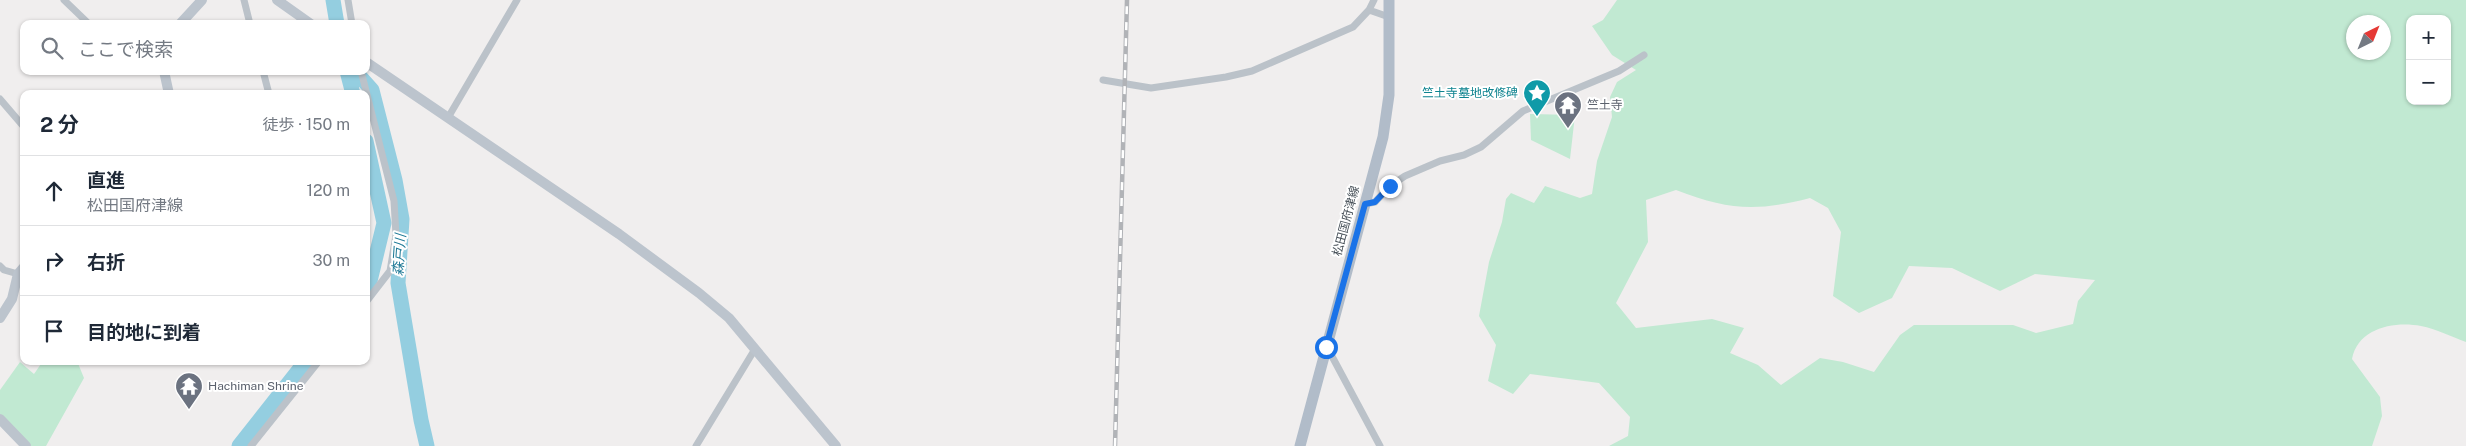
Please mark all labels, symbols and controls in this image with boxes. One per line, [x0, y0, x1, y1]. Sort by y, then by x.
north arrow [2346, 15, 2391, 60]
map controls [2406, 15, 2451, 105]
button: + [2406, 15, 2451, 60]
search box [20, 20, 370, 75]
icon: search [38, 34, 66, 62]
text: ここで検索 [78, 38, 173, 60]
button: − [2406, 60, 2451, 105]
place icon: 竺土寺墓地改修碑 [1522, 78, 1552, 117]
place label: 竺土寺墓地改修碑 [1422, 86, 1518, 100]
temple icon: 竺土寺 [1553, 90, 1583, 129]
place label: 竺土寺 [1587, 98, 1623, 112]
text: 2 分 [40, 112, 79, 137]
text: 徒歩 · 150 m [262, 115, 350, 134]
text: 直進 [87, 169, 125, 191]
route end [1379, 175, 1402, 198]
icon: ahead [40, 177, 68, 205]
text: 120 m [306, 181, 350, 200]
street label: 松田国府津線 [1330, 184, 1362, 258]
text: 松田国府津線 [87, 196, 183, 215]
water label: 森戸川 [390, 231, 409, 277]
icon: right [40, 247, 68, 275]
text: 右折 [87, 251, 125, 273]
text: 30 m [313, 251, 350, 270]
icon: arrive [40, 317, 68, 345]
text: 目的地に到着 [87, 321, 201, 343]
route start [1315, 336, 1338, 359]
temple icon: Hachiman Shrine [174, 371, 204, 410]
place label: Hachiman Shrine [208, 379, 304, 393]

